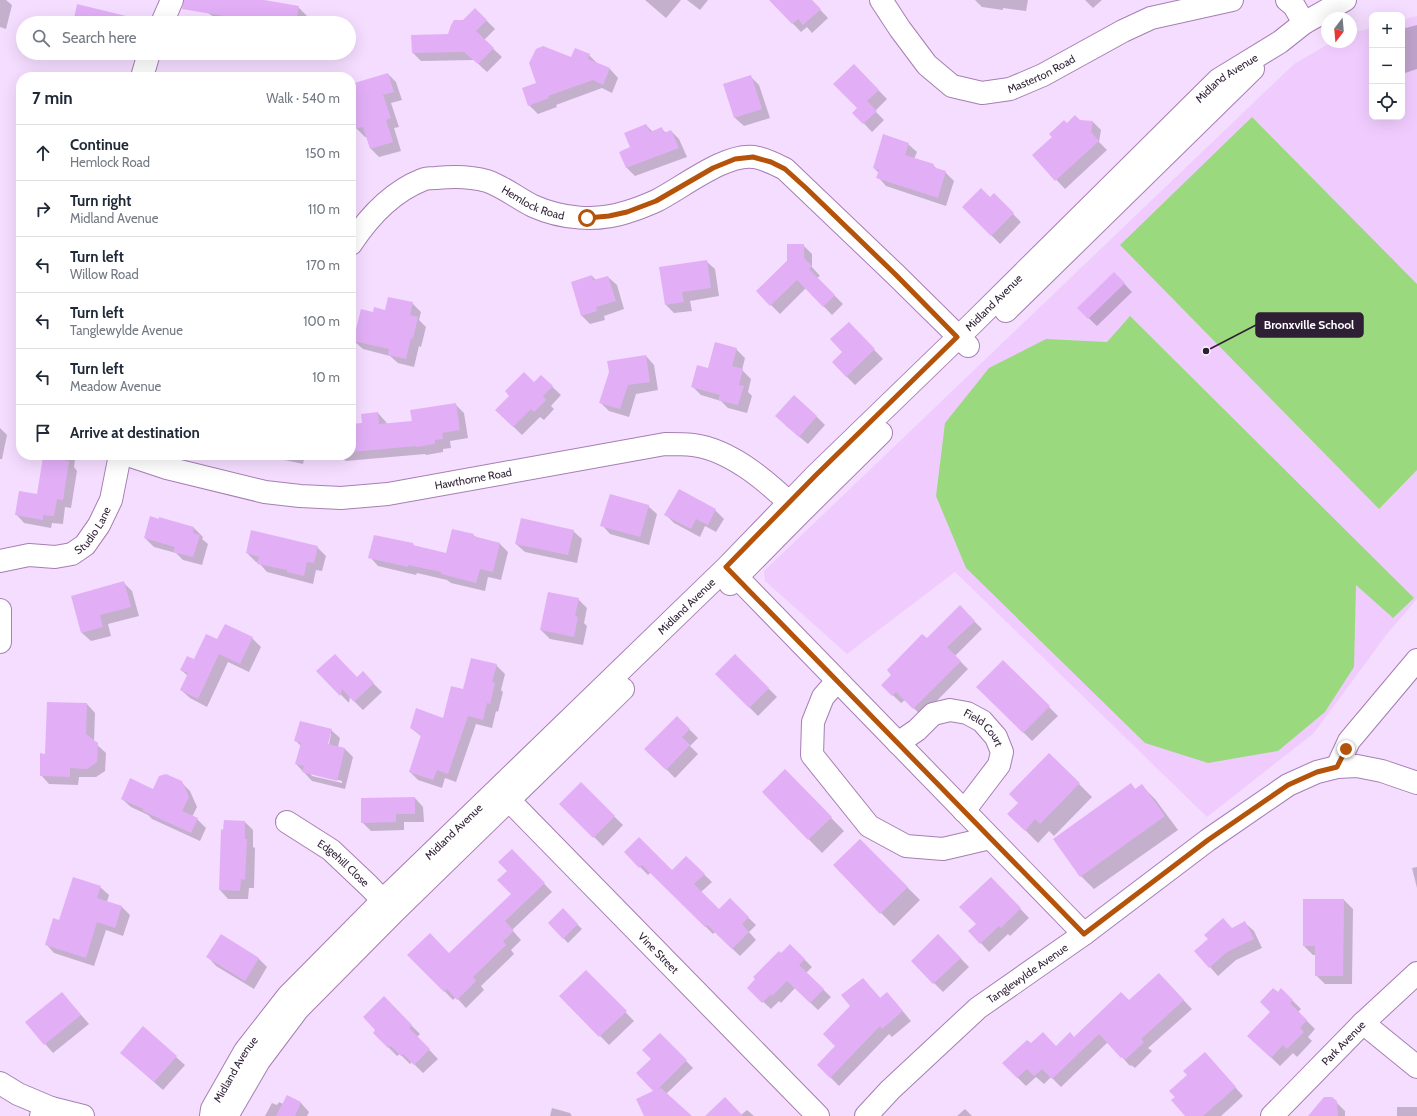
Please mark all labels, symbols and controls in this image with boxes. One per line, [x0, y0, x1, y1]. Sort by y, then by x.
north arrow [1321, 12, 1357, 48]
map controls [1369, 12, 1405, 120]
button: + [1369, 12, 1405, 48]
search box [16, 16, 356, 60]
icon: search [30, 27, 52, 49]
text: Search here [62, 29, 137, 47]
button: − [1369, 48, 1405, 84]
street label: Midland Avenue [1192, 50, 1261, 106]
street label: Masterton Road [1005, 52, 1078, 96]
button: locate [1369, 84, 1405, 120]
text: 7 min [32, 88, 73, 108]
text: Walk · 540 m [266, 90, 340, 106]
text: Continue [70, 136, 129, 154]
icon: ahead [32, 142, 54, 164]
text: 150 m [305, 145, 340, 161]
text: Hemlock Road [70, 154, 150, 170]
street label: Hemlock Road [499, 182, 566, 223]
text: Turn right [70, 192, 131, 210]
icon: right [32, 198, 54, 220]
text: 110 m [308, 201, 340, 217]
route start [578, 209, 596, 227]
text: Midland Avenue [70, 210, 158, 226]
text: Turn left [70, 248, 124, 266]
icon: left [32, 254, 54, 276]
text: 170 m [306, 257, 340, 273]
text: Willow Road [70, 266, 139, 282]
street label: Midland Avenue [962, 271, 1025, 334]
text: Turn left [70, 304, 124, 322]
icon: left [32, 310, 54, 332]
text: 100 m [303, 313, 340, 329]
callout: Bronxville School [1256, 313, 1363, 337]
text: Bronxville School [1264, 317, 1354, 332]
text: Tanglewylde Avenue [70, 322, 183, 338]
text: Turn left [70, 360, 124, 378]
icon: left [32, 366, 54, 388]
text: 10 m [312, 369, 340, 385]
text: Meadow Avenue [70, 378, 161, 394]
icon: arrive [32, 422, 54, 444]
text: Arrive at destination [70, 424, 200, 442]
street label: Hawthorne Road [433, 465, 513, 492]
street label: Studio Lane [72, 504, 114, 557]
street label: Midland Avenue [655, 575, 718, 637]
street label: Field Court [961, 706, 1006, 749]
route end [1337, 740, 1355, 758]
street label: Midland Avenue [422, 800, 486, 863]
street label: Edgehill Close [315, 836, 373, 890]
street label: Vine Street [635, 929, 682, 977]
street label: Tanglewylde Avenue [984, 940, 1071, 1007]
street label: Park Avenue [1318, 1017, 1369, 1068]
street label: Midland Avenue [210, 1033, 261, 1105]

